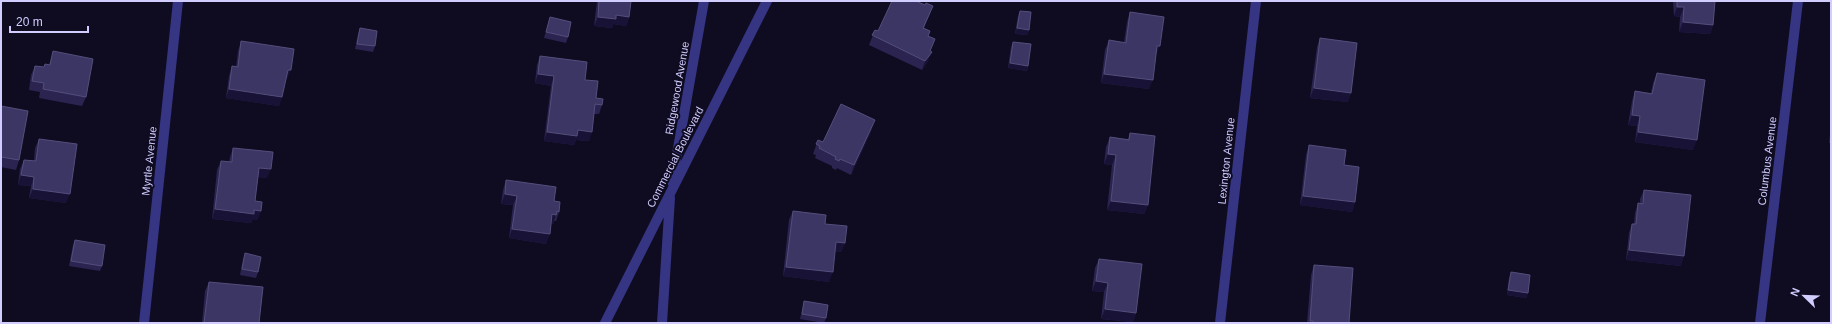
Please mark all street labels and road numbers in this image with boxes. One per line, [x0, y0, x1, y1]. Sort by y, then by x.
street label: Ridgewood Avenue [663, 40, 691, 136]
street label: Commercial Boulevard [644, 105, 706, 209]
street label: Columbus Avenue [1756, 116, 1778, 206]
street label: Lexington Avenue [1215, 117, 1237, 205]
street label: Myrtle Avenue [139, 126, 159, 196]

